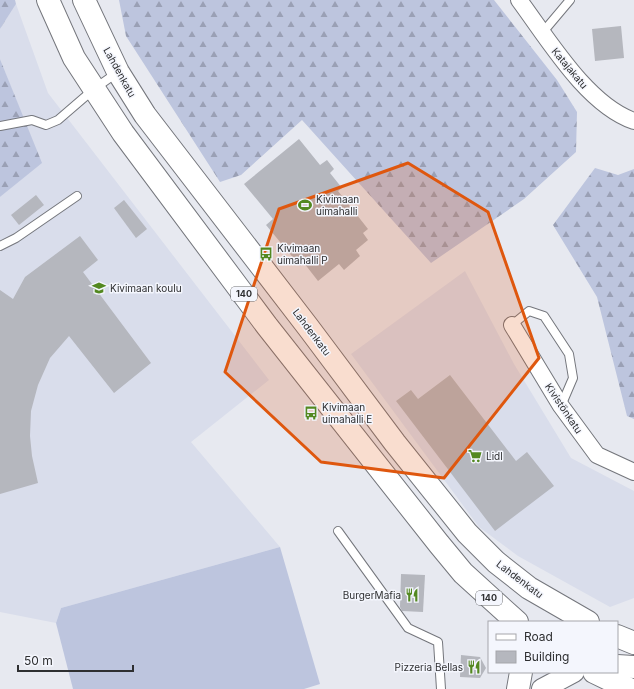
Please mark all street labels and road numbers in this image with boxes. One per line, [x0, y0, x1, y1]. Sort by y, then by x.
street label: Lahdenkatu [101, 45, 139, 99]
street label: Katajakatu [549, 45, 591, 91]
road number: 140 [231, 287, 257, 301]
street label: Lahdenkatu [291, 306, 333, 358]
street label: Kivistönkatu [543, 381, 585, 435]
street label: Lahdenkatu [494, 558, 546, 600]
road number: 140 [476, 591, 502, 605]

